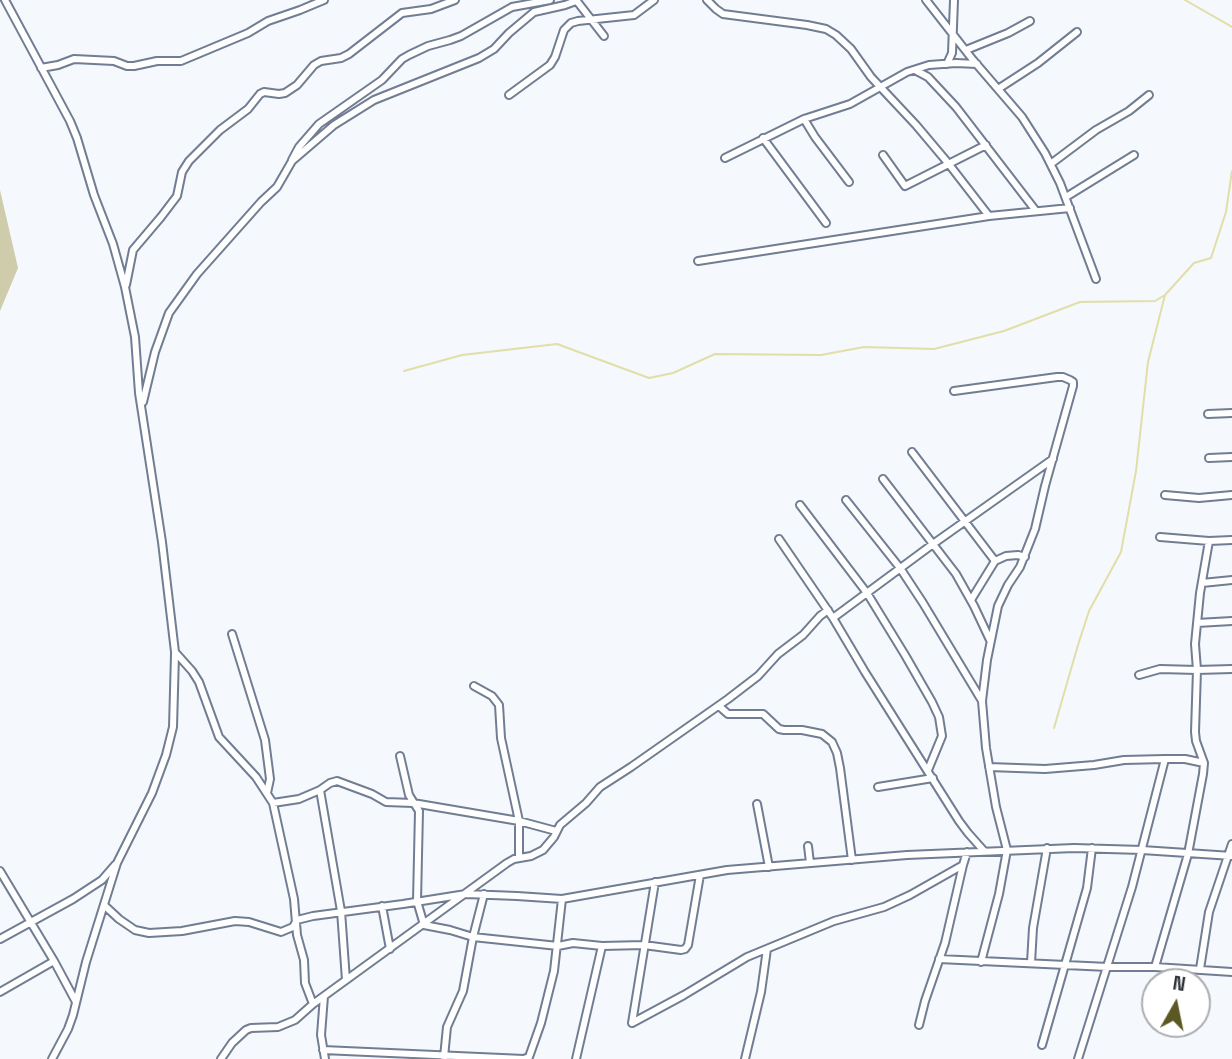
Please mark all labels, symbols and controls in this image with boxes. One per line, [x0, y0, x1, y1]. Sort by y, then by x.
north arrow [1141, 968, 1211, 1038]
text: N [1171, 970, 1187, 997]

